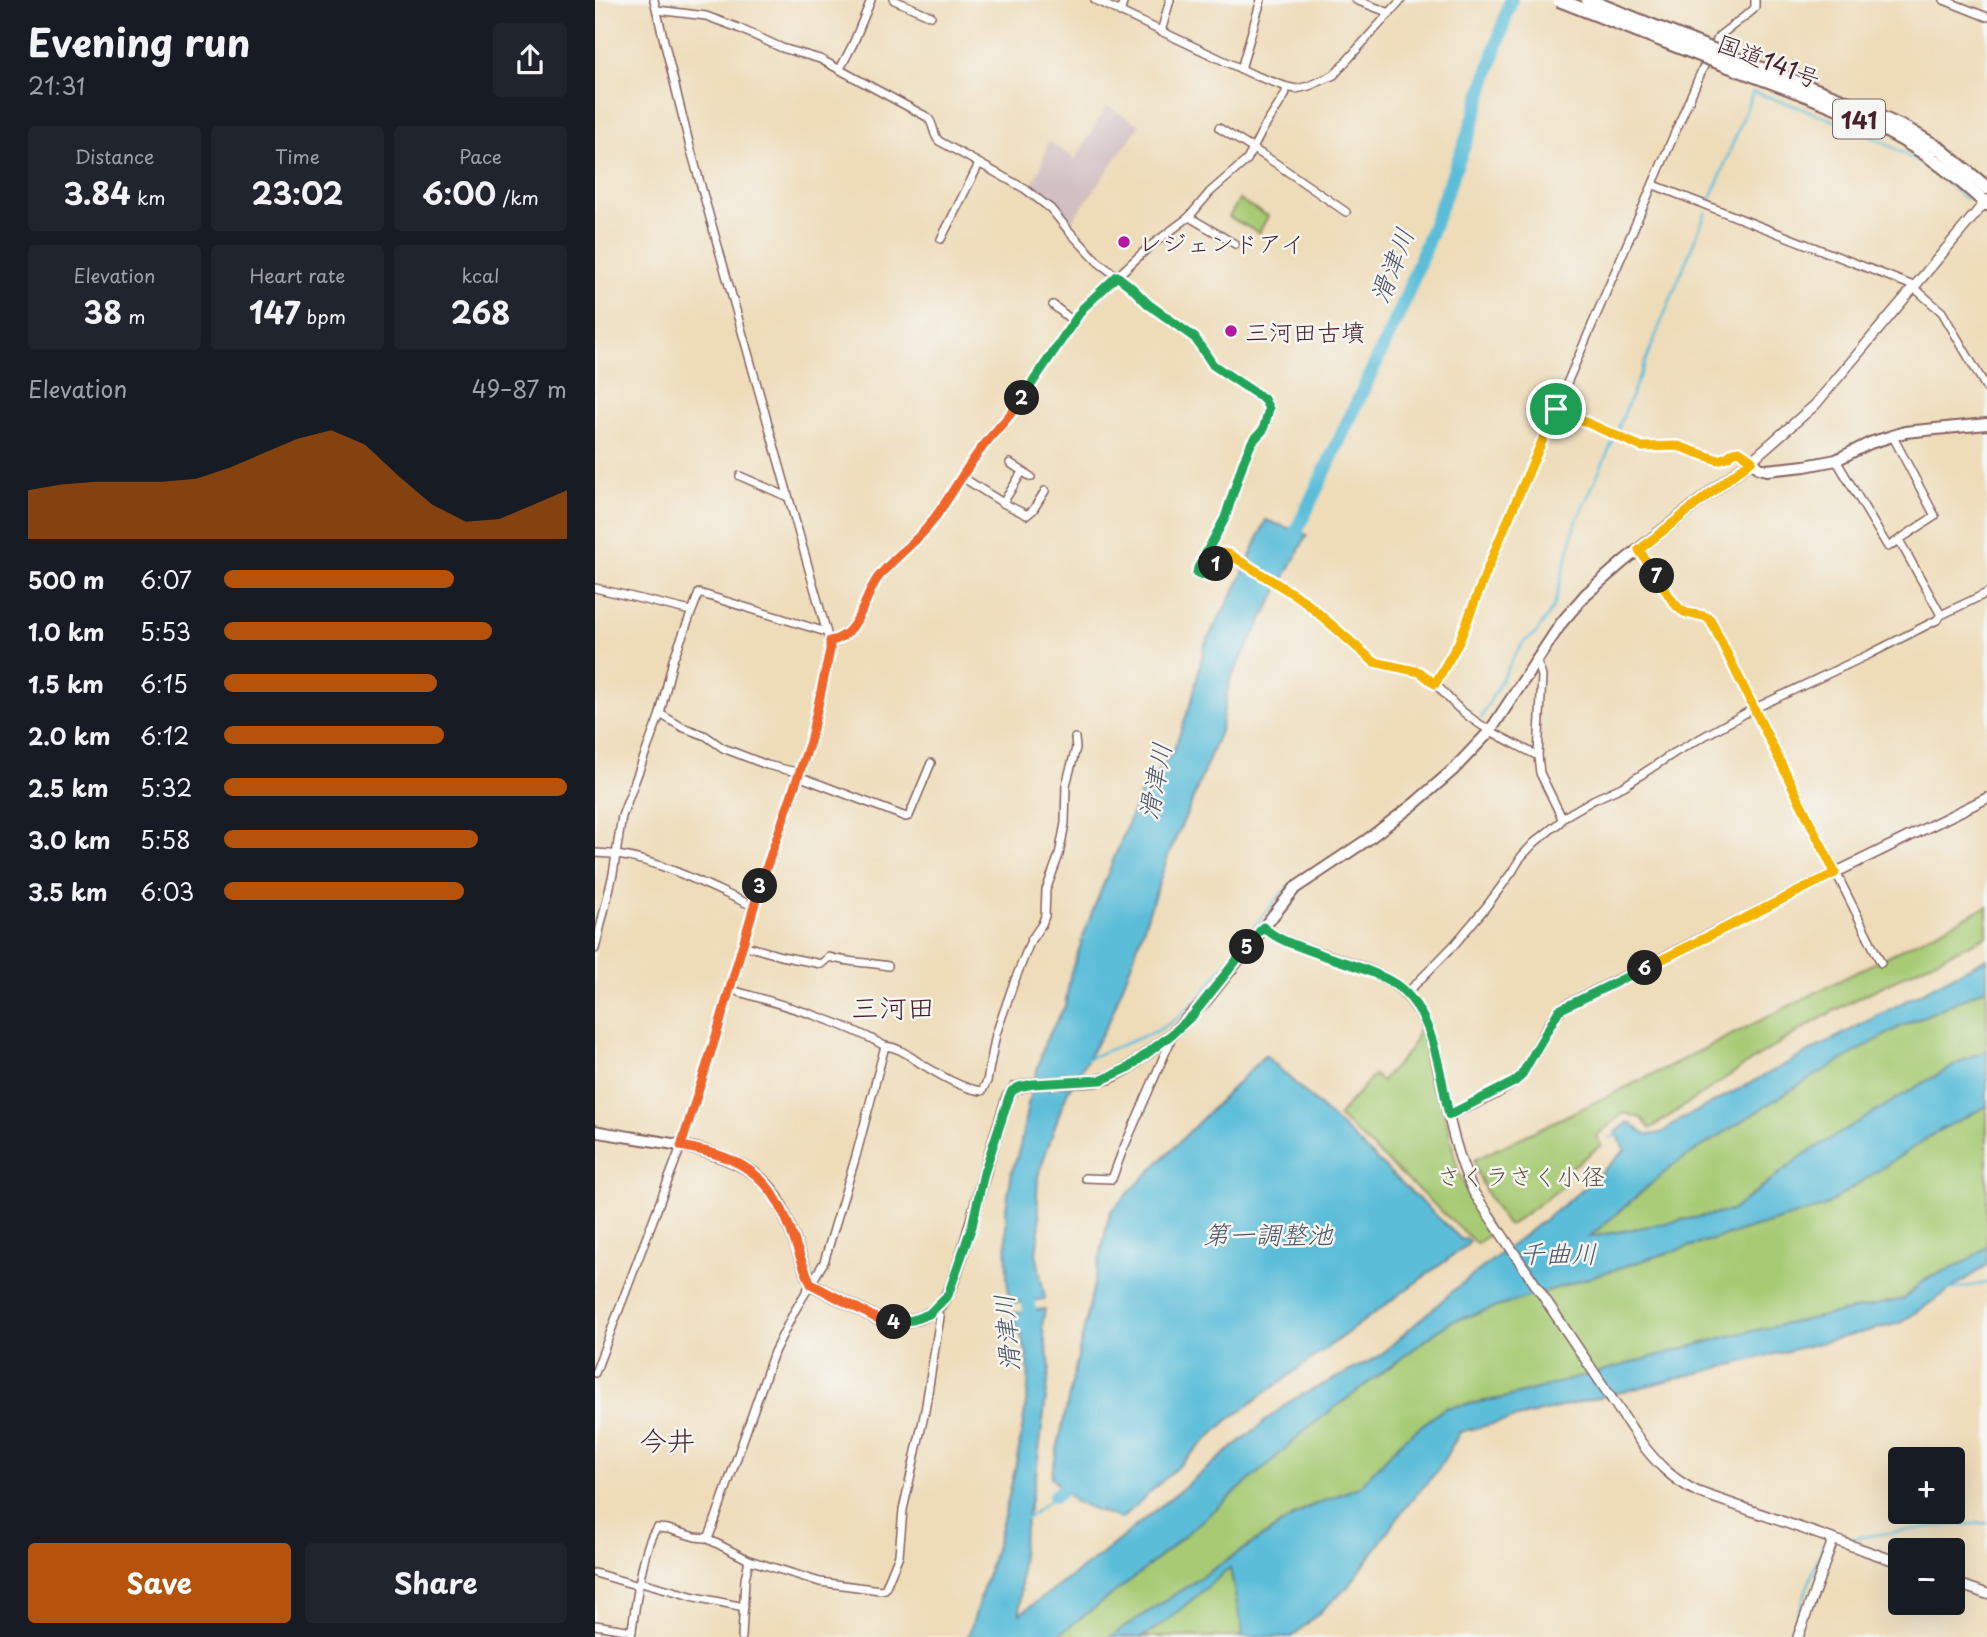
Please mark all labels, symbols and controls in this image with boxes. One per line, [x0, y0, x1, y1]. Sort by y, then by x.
text: Evening run [28, 13, 250, 70]
button: share [493, 23, 567, 97]
street label: 国道141号 [1712, 24, 1826, 96]
text: 21:31 [28, 68, 85, 103]
road number: 141 [1833, 100, 1885, 138]
text: Distance [75, 142, 154, 170]
text: Time [275, 142, 320, 170]
text: Pace [459, 142, 502, 170]
text: 3.84 [63, 170, 131, 215]
text: 23:02 [252, 170, 343, 215]
text: 6:00 [422, 170, 496, 215]
text: km [131, 183, 166, 211]
text: /km [496, 183, 539, 211]
water label: 滑津川 [1359, 222, 1423, 308]
place label: レジェンドアイ [1138, 224, 1305, 260]
marker: レジェンドアイ [1116, 234, 1132, 250]
text: Elevation [74, 261, 155, 289]
text: Heart rate [250, 261, 345, 289]
text: kcal [462, 261, 499, 289]
text: 38 [84, 289, 122, 334]
text: 147 [249, 289, 300, 334]
text: 268 [451, 289, 510, 334]
text: m [122, 302, 145, 330]
text: bpm [300, 302, 346, 330]
place label: 三河田古墳 [1245, 313, 1365, 349]
marker: 三河田古墳 [1223, 323, 1239, 339]
text: Elevation [28, 371, 127, 406]
text: 49–87 m [472, 371, 567, 406]
pin [1526, 379, 1586, 439]
pin: 2 [1005, 380, 1039, 416]
text: 2 [1015, 383, 1028, 411]
icon: arrive [1537, 390, 1575, 428]
pin: 1 [1199, 546, 1233, 582]
text: 1 [1211, 549, 1220, 577]
pin: 7 [1639, 558, 1675, 594]
text: 7 [1651, 561, 1662, 589]
text: 500 m [28, 562, 105, 597]
text: 6:07 [140, 562, 192, 597]
text: 1.0 km [28, 614, 105, 649]
text: 5:53 [140, 614, 191, 649]
text: 1.5 km [28, 666, 104, 701]
text: 6:15 [140, 666, 188, 701]
text: 2.0 km [28, 718, 110, 753]
text: 6:12 [140, 718, 189, 753]
water label: 滑津川 [1127, 739, 1181, 823]
text: 2.5 km [28, 770, 108, 805]
text: 5:32 [140, 770, 192, 805]
text: 3.0 km [28, 822, 110, 857]
text: 5:58 [140, 822, 191, 857]
pin: 3 [743, 868, 777, 903]
text: 3 [753, 871, 766, 899]
text: 3.5 km [28, 874, 108, 909]
text: 6:03 [140, 874, 194, 909]
pin: 5 [1229, 930, 1265, 964]
text: 5 [1240, 932, 1253, 960]
pin: 6 [1627, 950, 1663, 986]
text: 6 [1638, 953, 1651, 981]
district label: 三河田 [851, 985, 935, 1028]
park label: さくラさく小径 [1437, 1157, 1605, 1193]
water label: 第一調整池 [1203, 1214, 1334, 1253]
water label: 千曲川 [1519, 1233, 1597, 1272]
water label: 滑津川 [983, 1292, 1029, 1374]
pin: 4 [877, 1304, 911, 1340]
text: 4 [887, 1307, 900, 1335]
district label: 今井 [639, 1418, 695, 1461]
map controls [1888, 1447, 1965, 1615]
button: + [1888, 1447, 1965, 1524]
button: − [1888, 1538, 1965, 1615]
button: Save [28, 1543, 291, 1623]
button: Share [305, 1543, 567, 1623]

